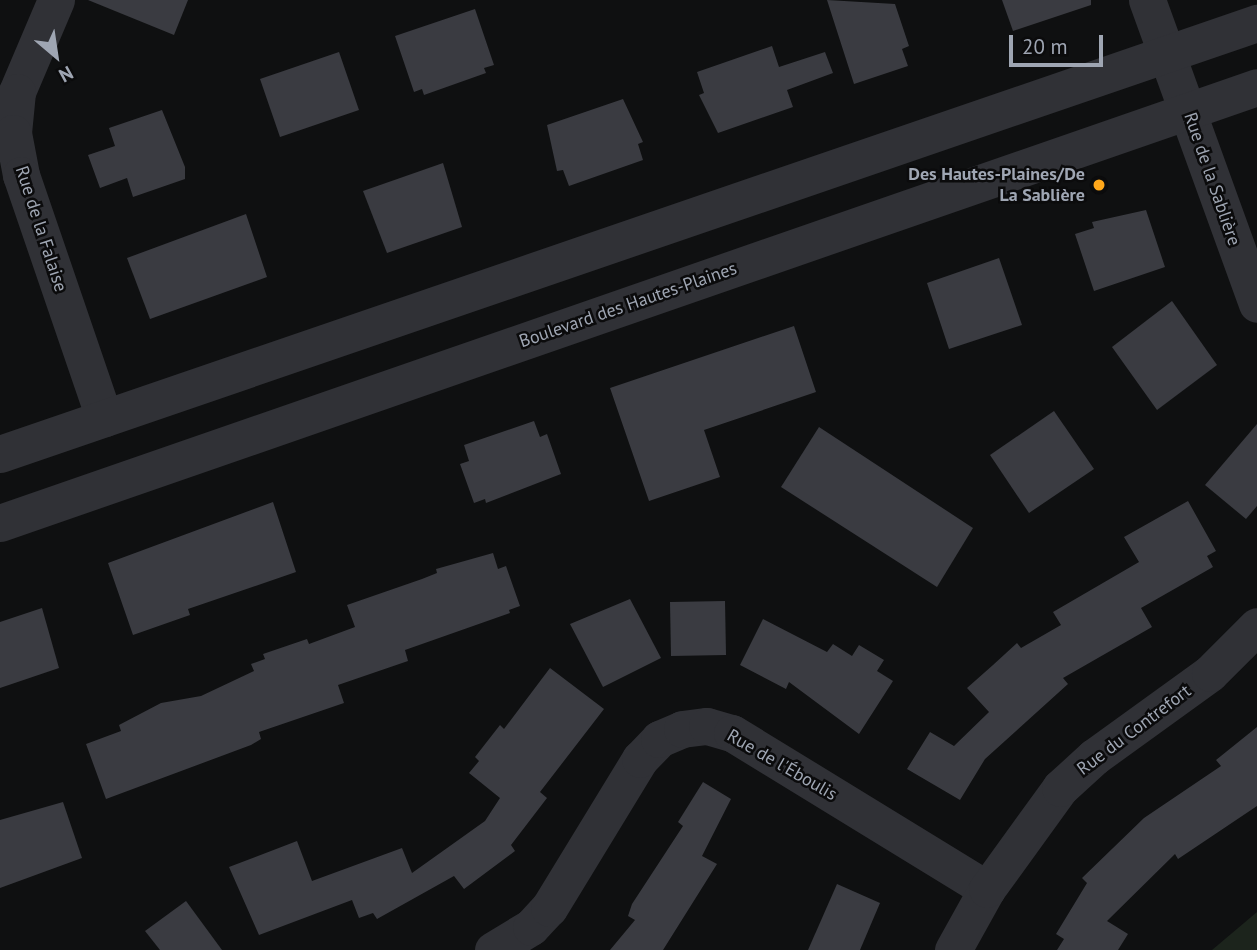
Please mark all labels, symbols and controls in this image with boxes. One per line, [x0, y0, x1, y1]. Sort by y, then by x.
north arrow [21, 21, 91, 91]
scale bar [1012, 21, 1106, 65]
text: 20 m [1022, 33, 1068, 60]
text: N [55, 61, 77, 88]
street label: Rue de la Sablière [1179, 110, 1245, 248]
street label: Rue de la Falaise [11, 163, 71, 295]
place label: Des Hautes-Plaines/De La Sablière [908, 164, 1085, 206]
marker: Des Hautes-Plaines/De La Sablière [1091, 177, 1107, 193]
street label: Boulevard des Hautes-Plaines [516, 258, 740, 352]
street label: Rue du Contrefort [1073, 680, 1195, 780]
street label: Rue de l'Éboulis [723, 725, 841, 805]

